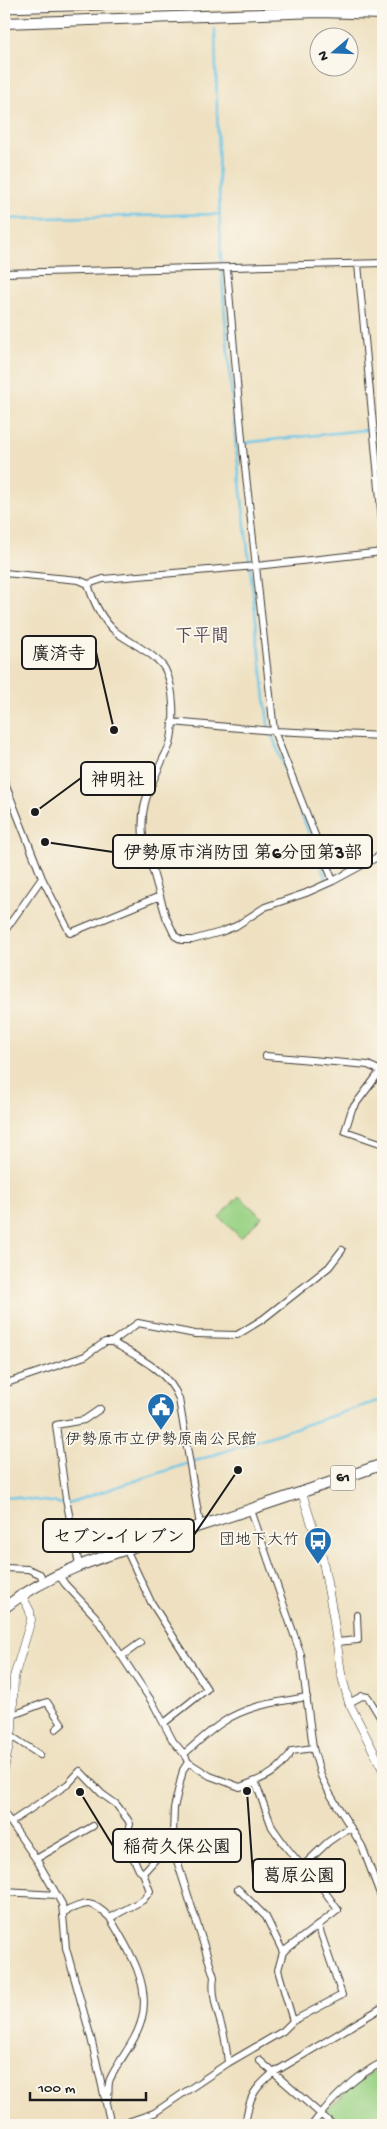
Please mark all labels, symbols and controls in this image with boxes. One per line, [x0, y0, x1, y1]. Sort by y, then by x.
north arrow [310, 28, 360, 78]
text: N [315, 48, 334, 63]
district label: 下平間 [175, 626, 229, 648]
callout: 廣済寺 [22, 636, 96, 669]
text: 廣済寺 [32, 644, 86, 666]
callout: 神明社 [81, 762, 155, 795]
text: 神明社 [91, 770, 145, 792]
callout: 伊勢原市消防団 第6分団第3部 [113, 835, 372, 868]
text: 伊勢原市消防団 第6分団第3部 [124, 843, 362, 865]
public building icon: 伊勢原市立伊勢原南公民館 [146, 1392, 176, 1431]
place label: 伊勢原市立伊勢原南公民館 [65, 1430, 257, 1451]
road number: 61 [330, 1466, 356, 1490]
callout: セブン-イレブン [43, 1519, 194, 1552]
bus stop icon: 団地下大竹 [303, 1526, 333, 1565]
text: セブン-イレブン [53, 1527, 185, 1549]
place label: 団地下大竹 [219, 1531, 299, 1551]
callout: 稲荷久保公園 [113, 1829, 241, 1862]
text: 稲荷久保公園 [123, 1837, 231, 1859]
callout: 葛原公園 [253, 1859, 345, 1892]
text: 葛原公園 [263, 1866, 335, 1888]
scale bar [30, 2069, 146, 2101]
text: 100 m [37, 2080, 76, 2098]

